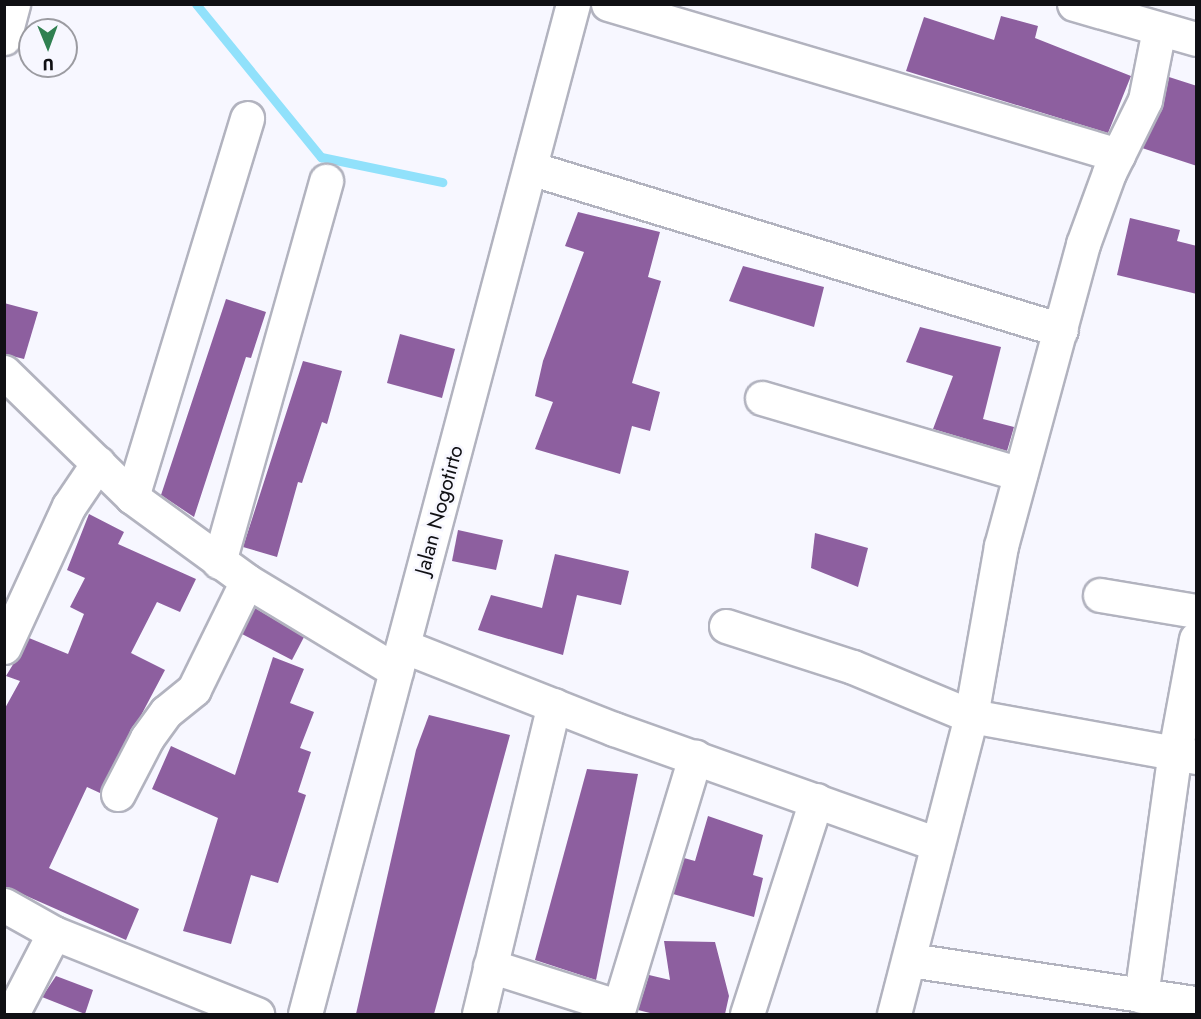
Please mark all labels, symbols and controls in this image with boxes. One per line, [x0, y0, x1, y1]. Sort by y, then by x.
north arrow [18, 18, 78, 78]
text: U [42, 53, 54, 76]
street label: Jalan Nogotirto [410, 443, 468, 577]

